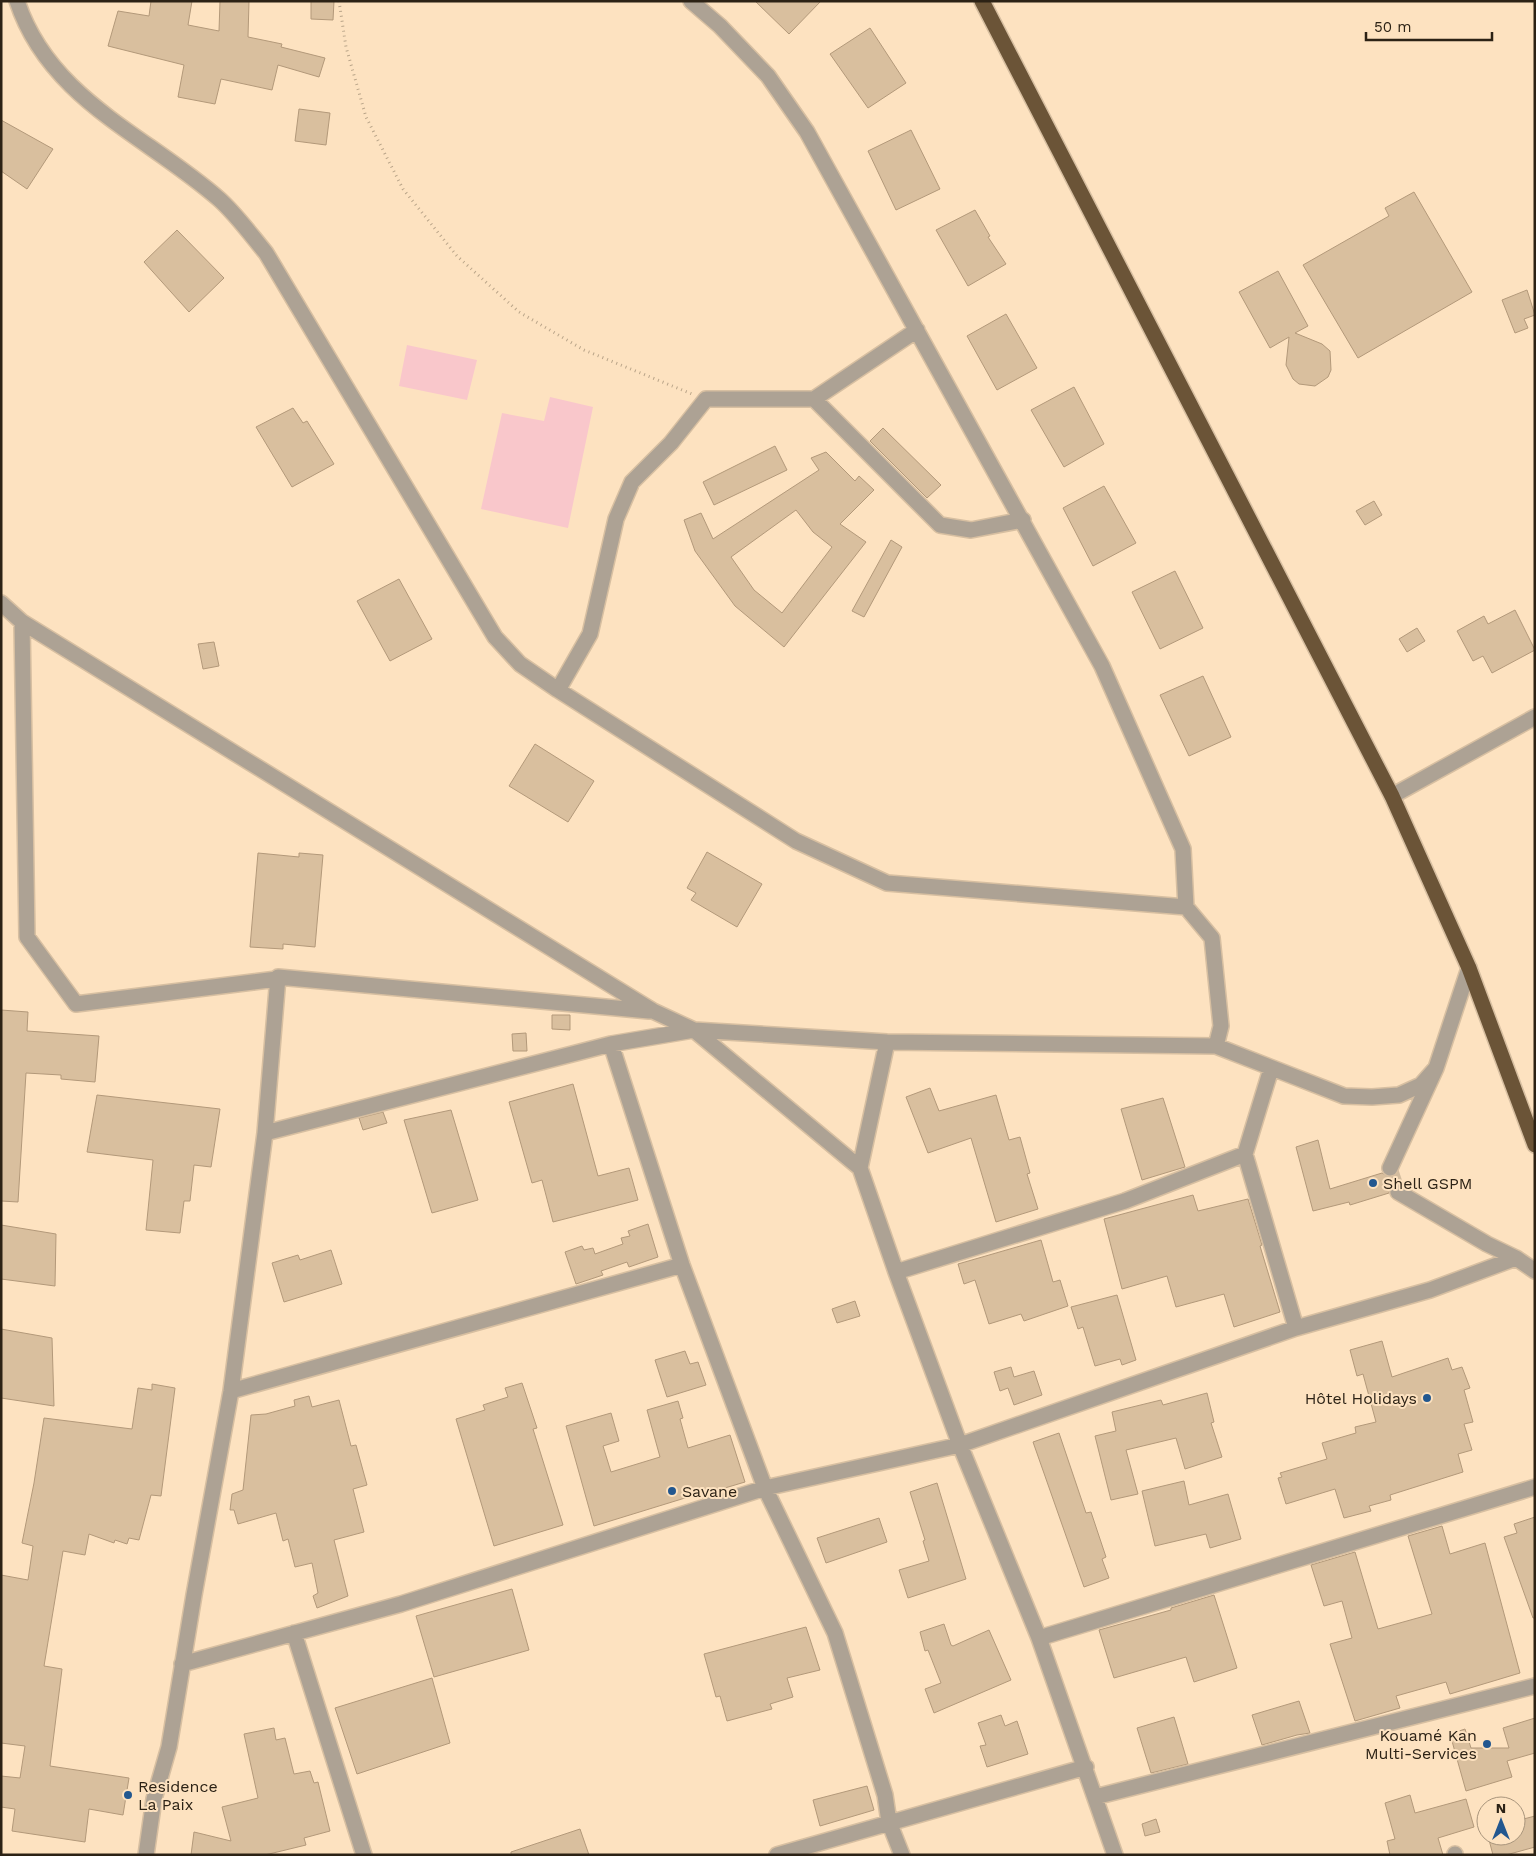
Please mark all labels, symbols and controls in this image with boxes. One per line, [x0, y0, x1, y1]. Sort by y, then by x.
scale bar [1366, 10, 1492, 42]
text: 50 m [1374, 18, 1411, 36]
place label: Shell GSPM [1383, 1174, 1472, 1193]
marker: Shell GSPM [1367, 1177, 1379, 1189]
place label: Hôtel Holidays [1305, 1389, 1417, 1408]
marker: Hôtel Holidays [1421, 1392, 1433, 1404]
place label: Savane [682, 1482, 737, 1501]
marker: Savane [666, 1485, 678, 1497]
place label: Kouamé Kan Multi-Services [1365, 1726, 1477, 1763]
marker: Kouamé Kan Multi-Services [1481, 1738, 1493, 1750]
place label: Residence La Paix [138, 1777, 218, 1814]
marker: Residence La Paix [122, 1789, 134, 1801]
north arrow [1476, 1796, 1526, 1846]
text: N [1496, 1800, 1506, 1816]

